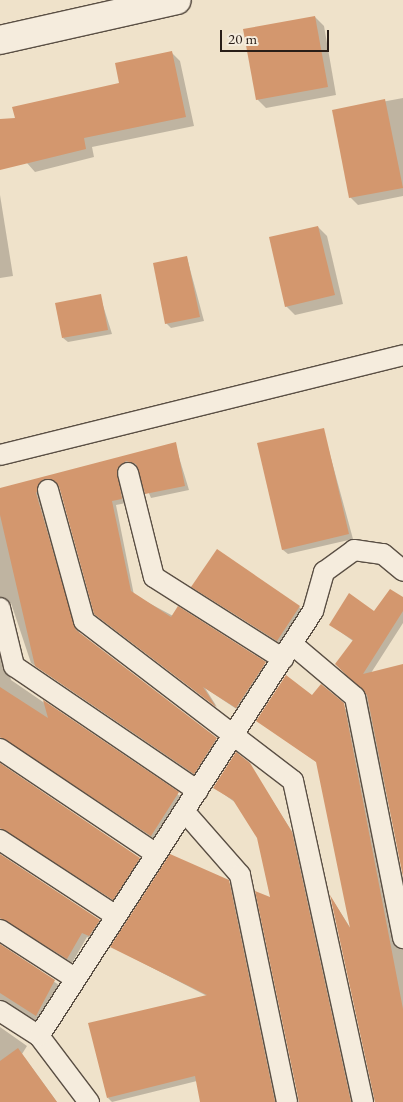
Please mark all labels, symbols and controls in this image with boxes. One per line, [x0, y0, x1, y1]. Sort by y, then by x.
scale bar [223, 20, 332, 52]
text: 20 m [228, 29, 257, 48]

